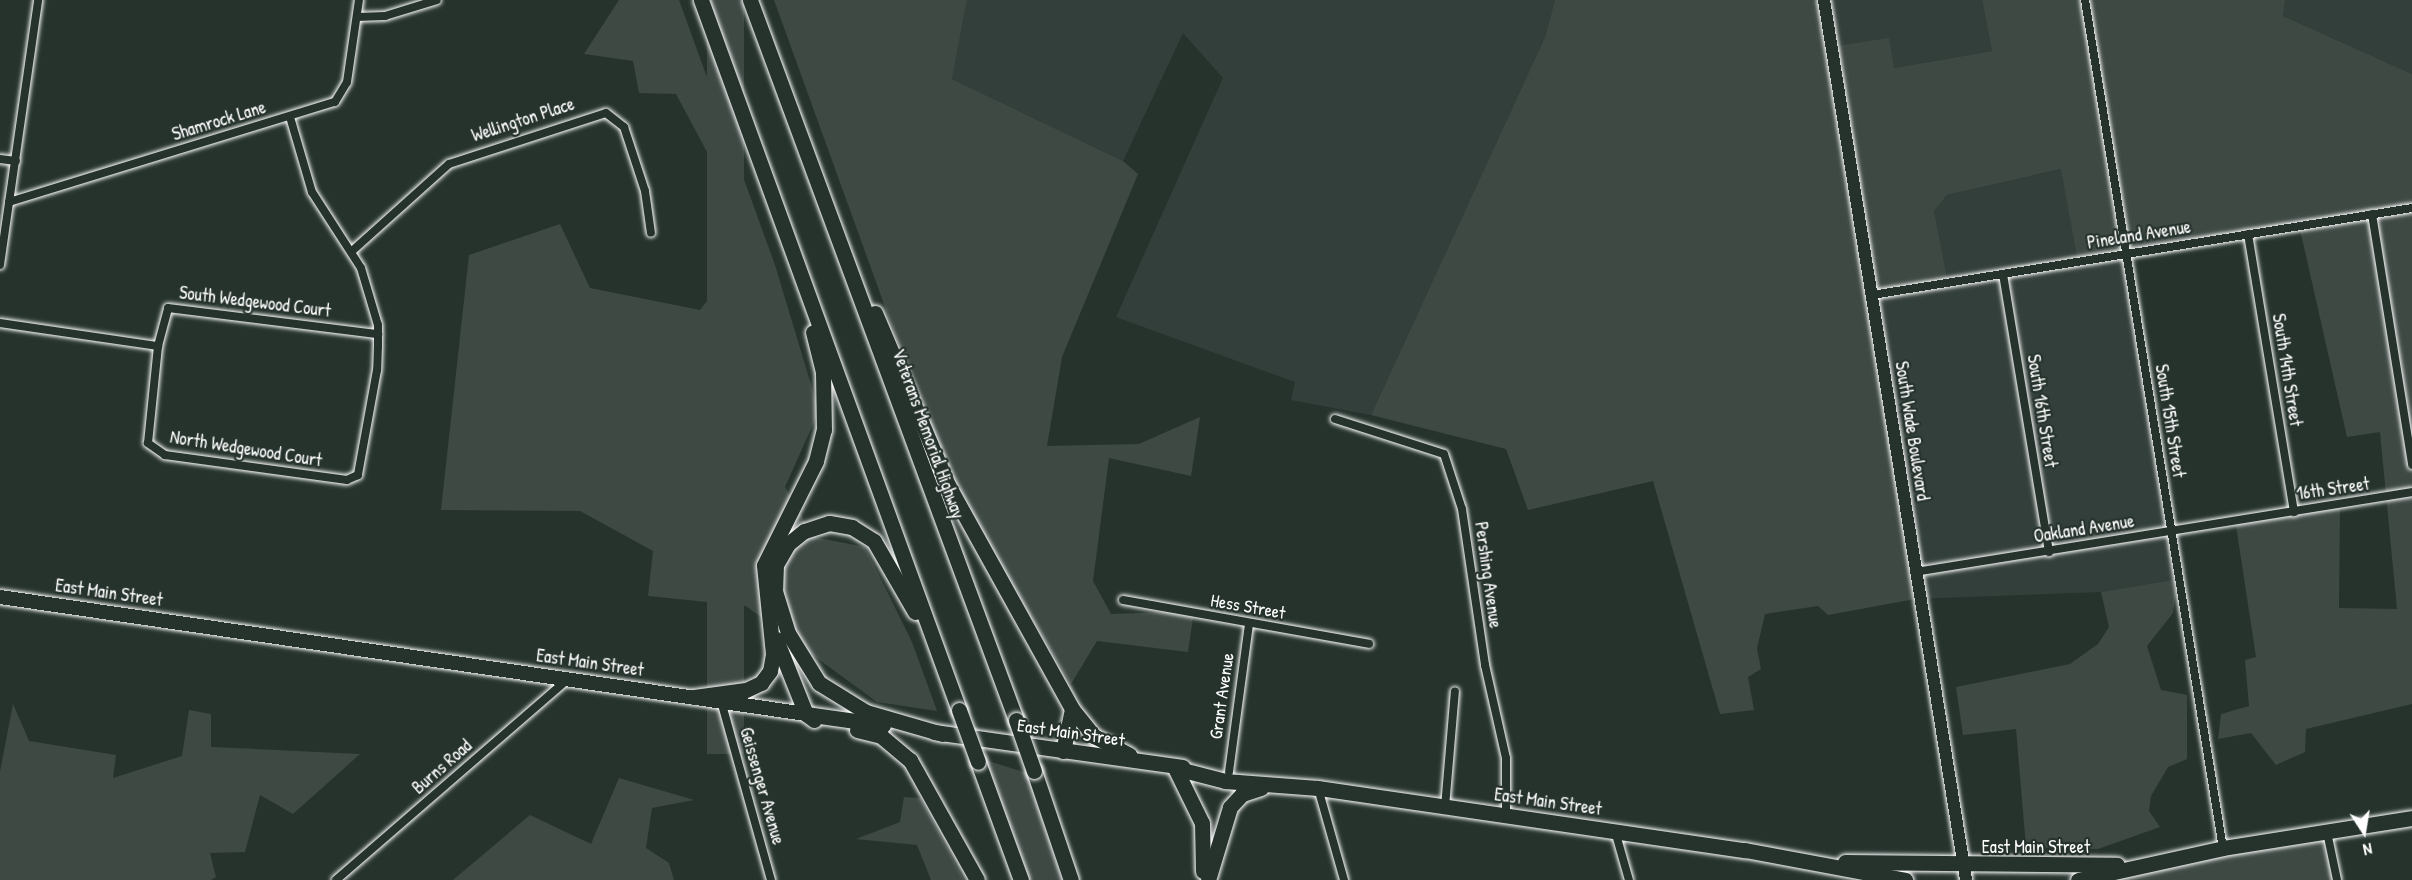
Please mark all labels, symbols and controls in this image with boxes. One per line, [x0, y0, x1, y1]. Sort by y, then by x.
street label: Wellington Place [469, 93, 577, 147]
street label: Shamrock Lane [169, 96, 269, 146]
street label: Pineland Avenue [2086, 216, 2192, 254]
street label: South Wedgewood Court [178, 282, 332, 322]
street label: South 14th Street [2267, 312, 2307, 428]
street label: Veterans Memorial Highway [887, 346, 969, 522]
street label: South 16th Street [2022, 353, 2062, 469]
street label: South Wade Boulevard [1890, 360, 1934, 502]
street label: South 15th Street [2150, 363, 2190, 479]
street label: North Wedgewood Court [168, 426, 324, 472]
street label: 16th Street [2295, 473, 2371, 505]
street label: Oakland Avenue [2032, 510, 2136, 548]
street label: Pershing Avenue [1470, 520, 1506, 630]
street label: East Main Street [54, 575, 164, 611]
street label: Hess Street [1209, 590, 1287, 624]
street label: East Main Street [535, 645, 645, 681]
street label: Grant Avenue [1205, 652, 1239, 740]
street label: East Main Street [1016, 715, 1126, 751]
street label: Geissenger Avenue [735, 725, 789, 847]
street label: Burns Road [408, 735, 476, 799]
street label: East Main Street [1493, 784, 1603, 820]
north arrow [2334, 802, 2394, 862]
street label: East Main Street [1982, 836, 2090, 858]
text: N [2361, 838, 2374, 861]

